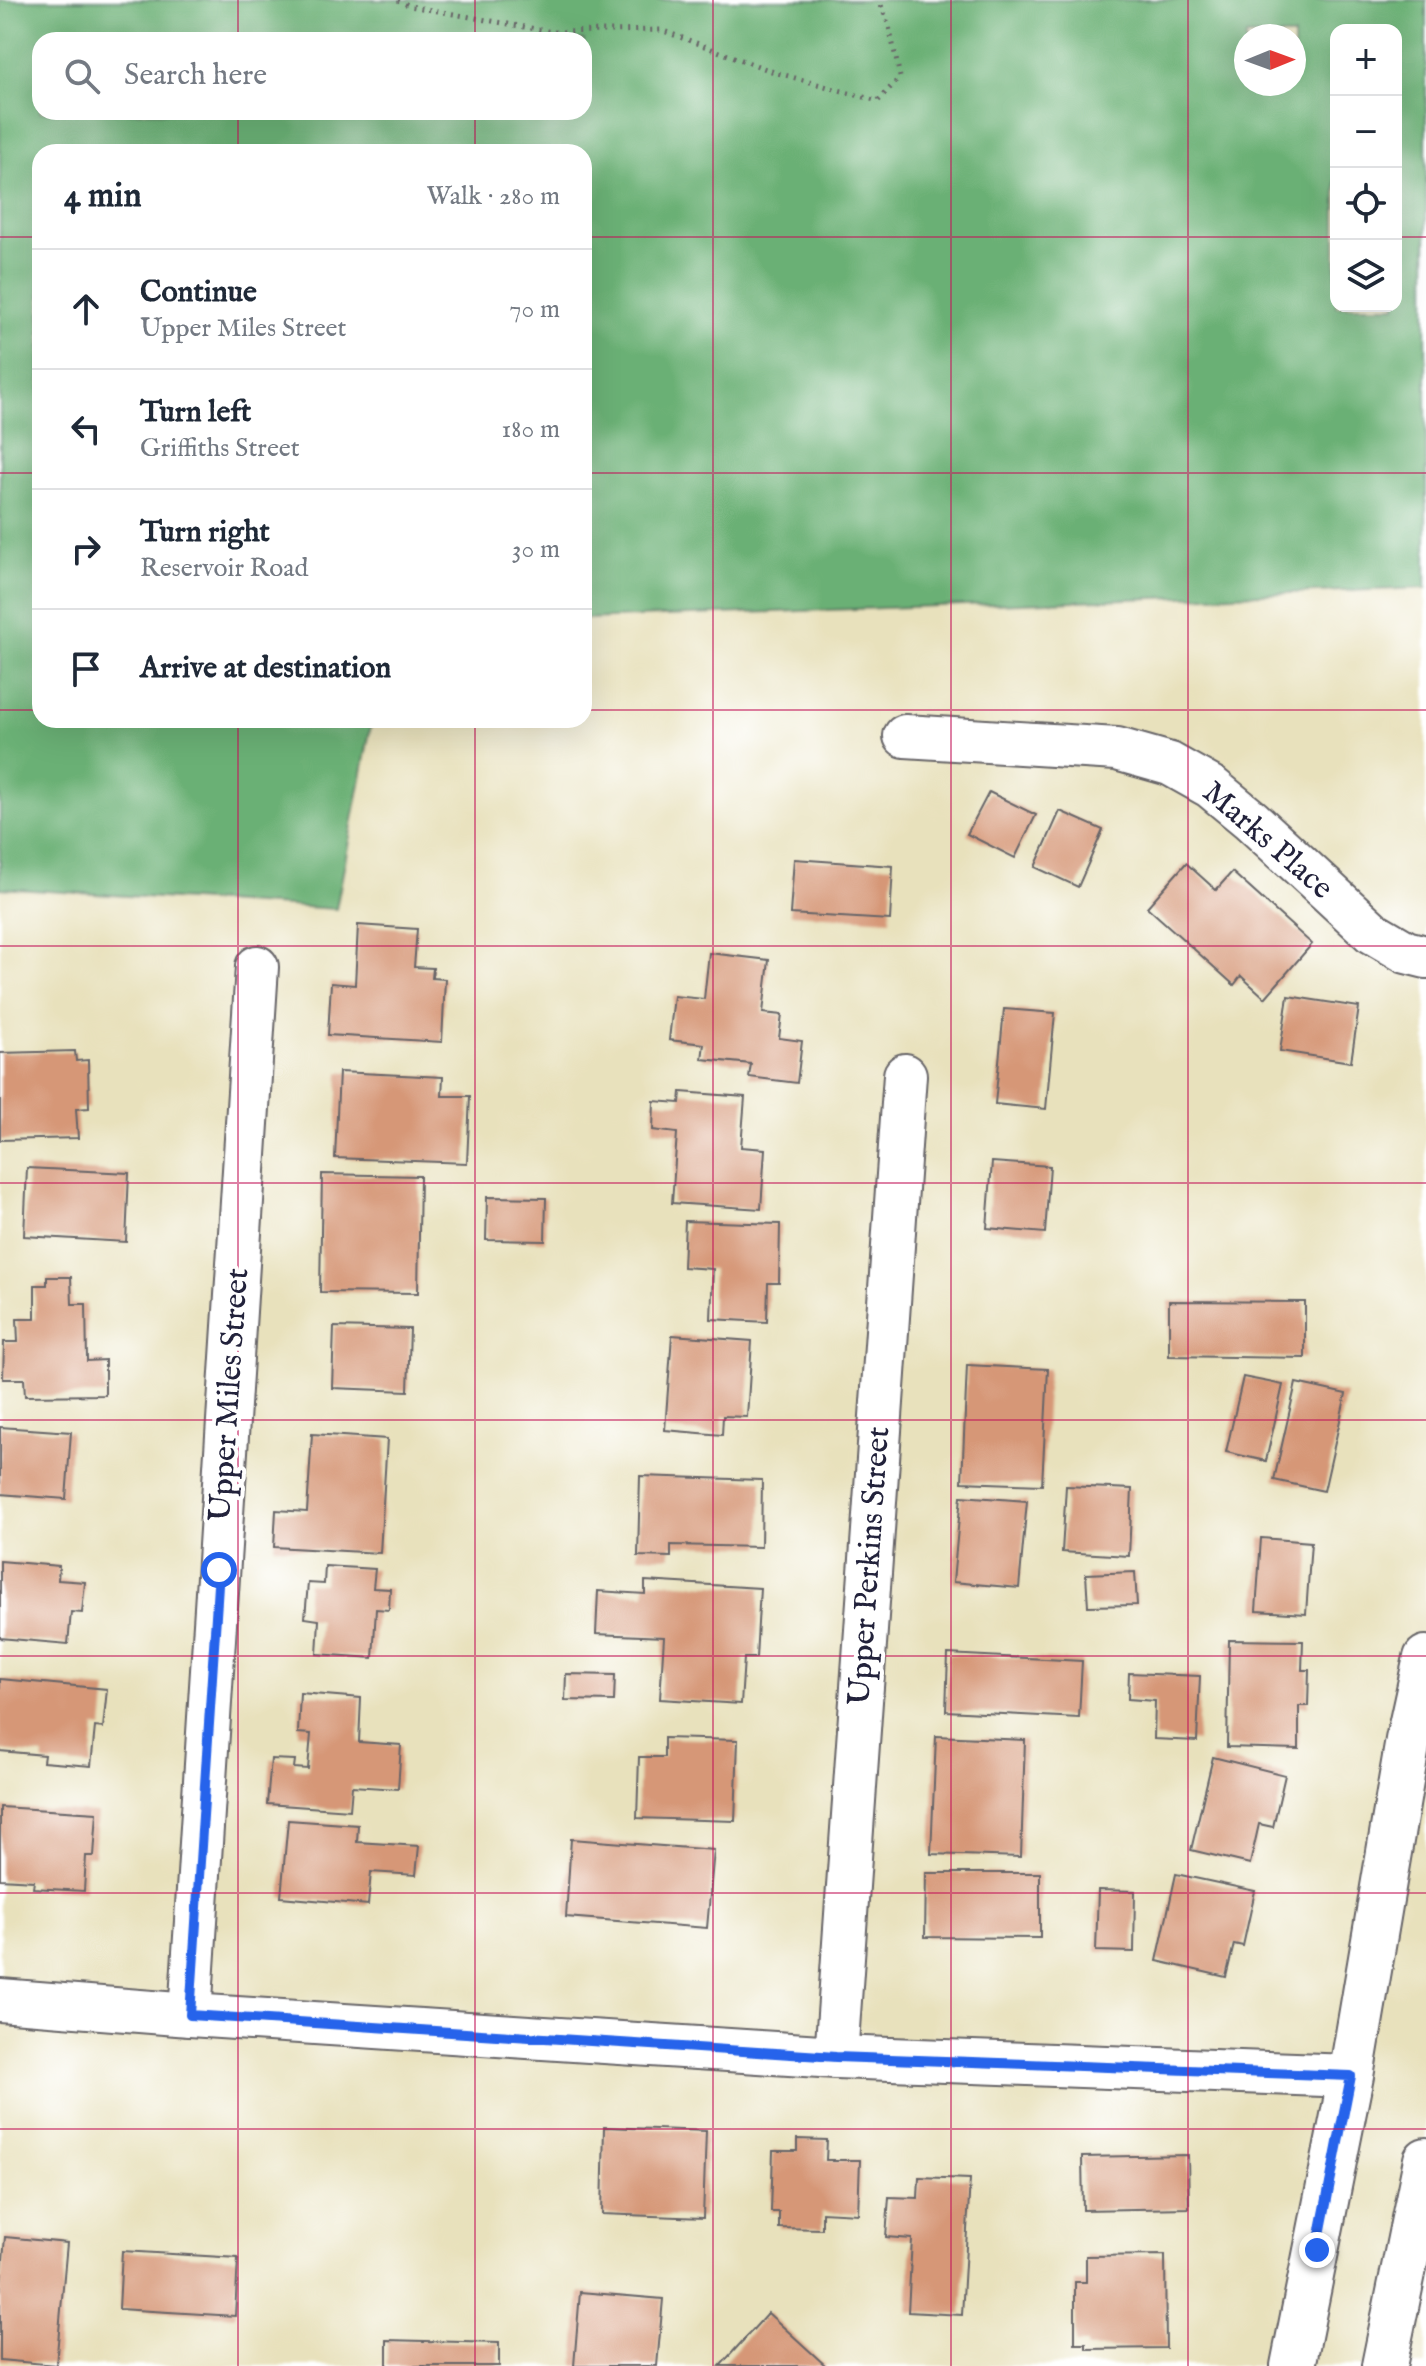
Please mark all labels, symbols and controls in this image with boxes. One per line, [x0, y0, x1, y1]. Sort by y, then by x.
north arrow [1234, 24, 1306, 96]
map controls [1330, 24, 1402, 312]
button: + [1330, 24, 1402, 96]
search box [32, 32, 592, 120]
icon: search [60, 54, 104, 98]
text: Search here [124, 57, 267, 95]
button: − [1330, 96, 1402, 168]
button: locate [1330, 168, 1402, 240]
text: 4 min [64, 175, 142, 218]
text: Walk · 280 m [427, 180, 560, 213]
button: layers [1330, 240, 1402, 312]
text: Continue [140, 274, 257, 312]
icon: ahead [64, 287, 108, 331]
text: 70 m [509, 293, 560, 326]
text: Upper Miles Street [140, 312, 346, 345]
text: Turn left [140, 394, 251, 432]
icon: left [64, 407, 108, 451]
text: 180 m [502, 413, 560, 446]
text: Griffiths Street [140, 432, 300, 465]
text: Turn right [140, 514, 270, 552]
icon: right [64, 527, 108, 571]
text: 30 m [512, 533, 560, 566]
text: Reservoir Road [140, 552, 308, 585]
icon: arrive [64, 647, 108, 691]
text: Arrive at destination [140, 650, 391, 688]
street label: Marks Place [1193, 773, 1341, 909]
street label: Upper Miles Street [201, 1267, 259, 1523]
street label: Upper Perkins Street [840, 1425, 900, 1707]
route start [201, 1552, 237, 1588]
route end [1299, 2232, 1335, 2268]

